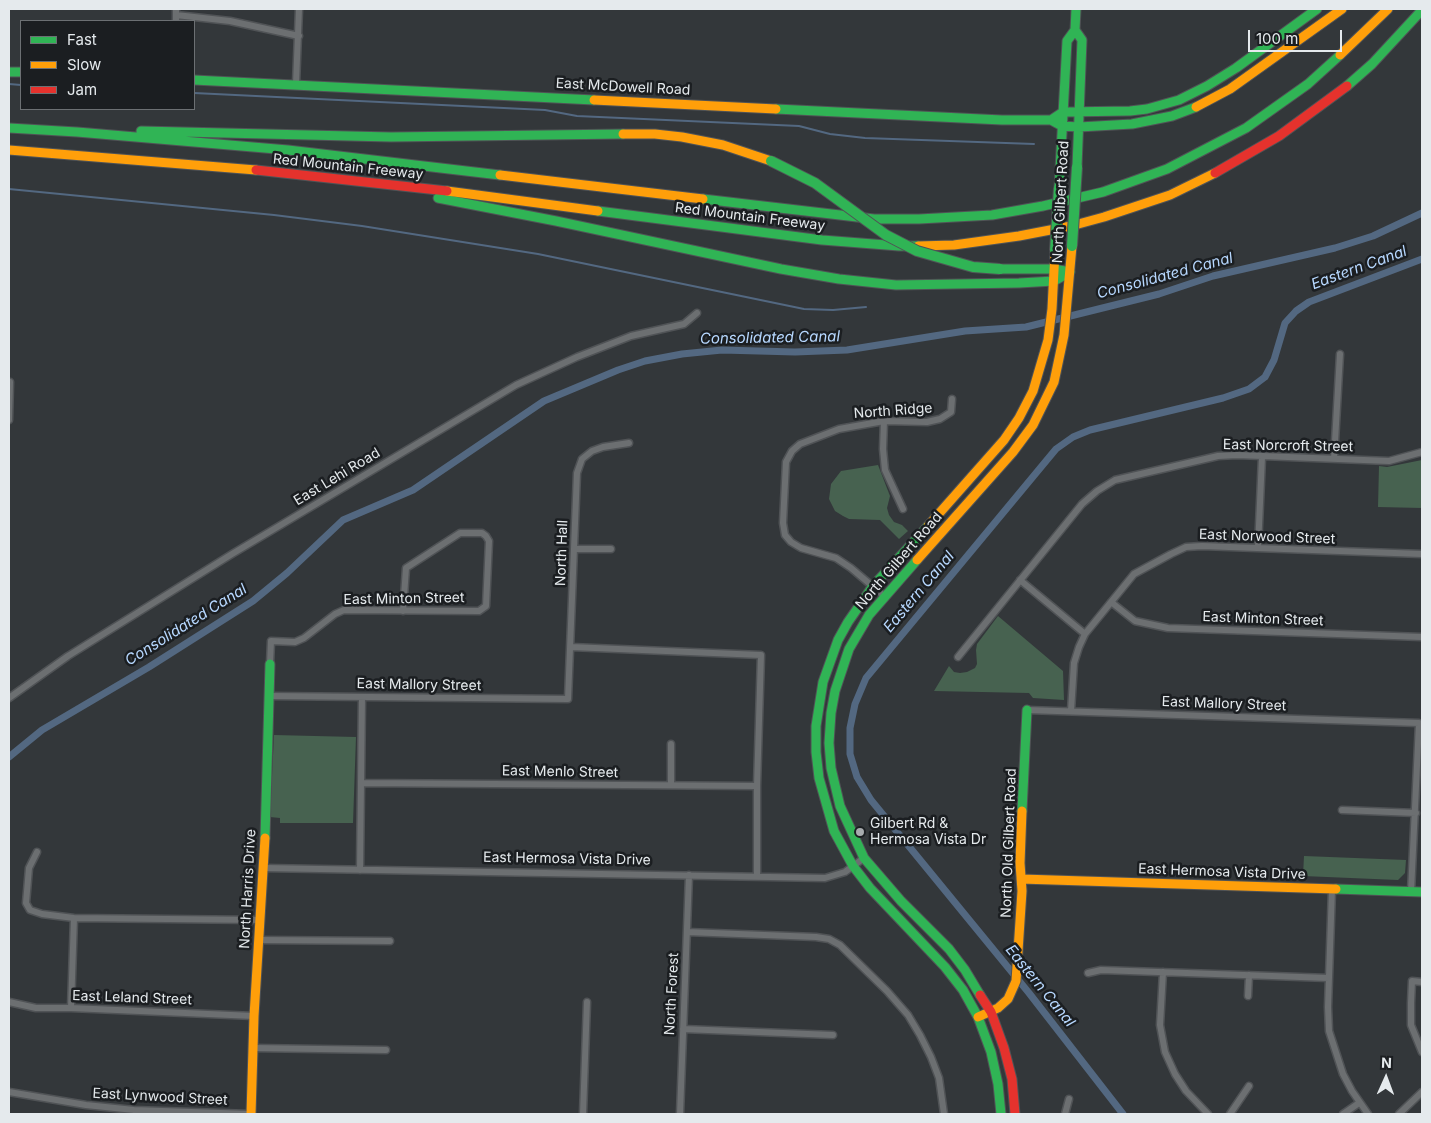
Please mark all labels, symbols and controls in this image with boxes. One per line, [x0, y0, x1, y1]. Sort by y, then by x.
legend [20, 20, 195, 110]
scale bar [1251, 20, 1345, 52]
text: 100 m [1256, 29, 1298, 48]
text: Fast [67, 30, 97, 49]
text: Slow [67, 55, 101, 74]
street label: East McDowell Road [555, 75, 691, 99]
text: Jam [67, 80, 97, 99]
street label: North Gilbert Road [1049, 140, 1073, 264]
street label: Red Mountain Freeway [272, 151, 424, 183]
street label: Red Mountain Freeway [674, 199, 826, 235]
water label: Eastern Canal [1309, 242, 1409, 294]
water label: Consolidated Canal [1095, 249, 1235, 303]
water label: Consolidated Canal [700, 328, 840, 348]
street label: North Ridge [853, 400, 933, 422]
street label: East Norcroft Street [1223, 436, 1353, 456]
street label: East Lehi Road [291, 445, 383, 509]
street label: North Gilbert Road [852, 509, 946, 613]
street label: North Hall [552, 520, 572, 586]
street label: East Norwood Street [1198, 526, 1336, 548]
water label: Eastern Canal [880, 548, 958, 636]
water label: Consolidated Canal [122, 580, 250, 670]
street label: East Minton Street [343, 590, 465, 608]
street label: East Minton Street [1202, 608, 1324, 630]
street label: East Mallory Street [357, 676, 481, 694]
street label: East Mallory Street [1161, 693, 1287, 715]
street label: East Menlo Street [502, 763, 618, 781]
street label: North Old Gilbert Road [998, 768, 1020, 918]
place label: Gilbert Rd & Hermosa Vista Dr [870, 816, 986, 849]
marker: Gilbert Rd & Hermosa Vista Dr [854, 826, 866, 838]
street label: North Harris Drive [236, 829, 260, 949]
street label: East Hermosa Vista Drive [483, 849, 651, 869]
street label: East Hermosa Vista Drive [1138, 861, 1306, 883]
water label: Eastern Canal [1001, 941, 1079, 1031]
street label: North Forest [661, 952, 683, 1036]
street label: East Leland Street [72, 988, 192, 1008]
north arrow [1361, 1053, 1411, 1103]
text: N [1381, 1054, 1392, 1071]
street label: East Lynwood Street [92, 1085, 228, 1109]

